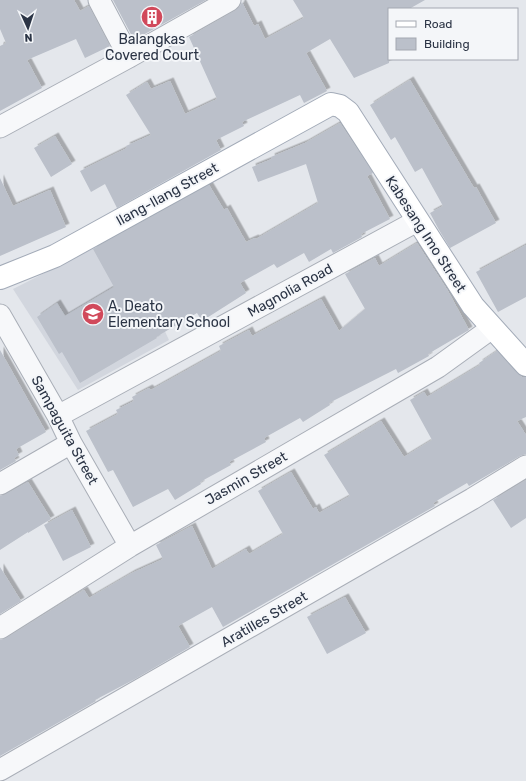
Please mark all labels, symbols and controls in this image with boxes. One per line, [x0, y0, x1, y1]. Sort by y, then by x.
building icon: Balangkas Covered Court [139, 4, 165, 30]
north arrow [8, 8, 48, 48]
legend [388, 8, 518, 60]
text: Road [424, 17, 452, 31]
text: N [24, 31, 33, 44]
place label: Balangkas Covered Court [105, 31, 199, 64]
text: Building [424, 37, 470, 51]
street label: Ilang-Ilang Street [113, 159, 222, 230]
street label: Kabesang Imo Street [382, 173, 470, 296]
street label: Magnolia Road [245, 260, 336, 321]
place label: A. Deato Elementary School [108, 298, 230, 331]
school or university icon: A. Deato Elementary School [80, 301, 106, 327]
street label: Sampaguita Street [27, 373, 102, 488]
street label: Jasmin Street [202, 448, 291, 509]
street label: Aratilles Street [218, 588, 311, 651]

